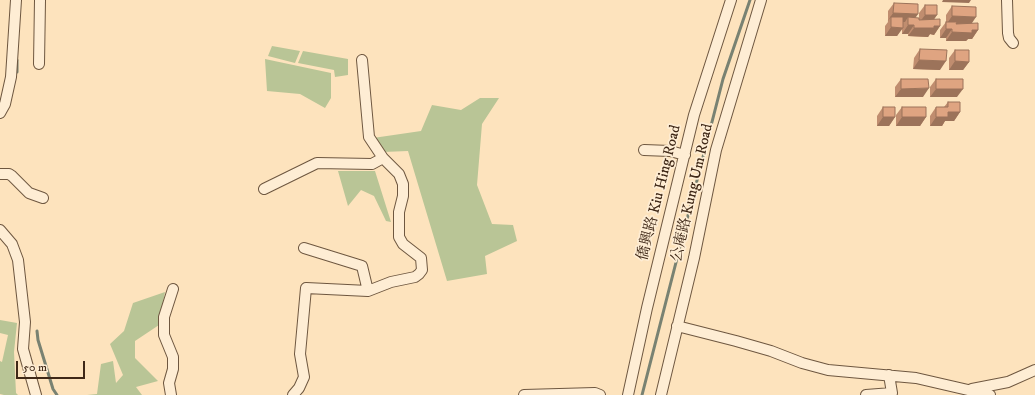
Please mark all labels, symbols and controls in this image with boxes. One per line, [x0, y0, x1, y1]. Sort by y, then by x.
street label: 公庵路 Kung Um Road [668, 122, 718, 264]
street label: 僑興路 Kiu Hing Road [634, 123, 686, 263]
scale bar [18, 353, 87, 379]
text: 50 m [23, 360, 47, 375]

